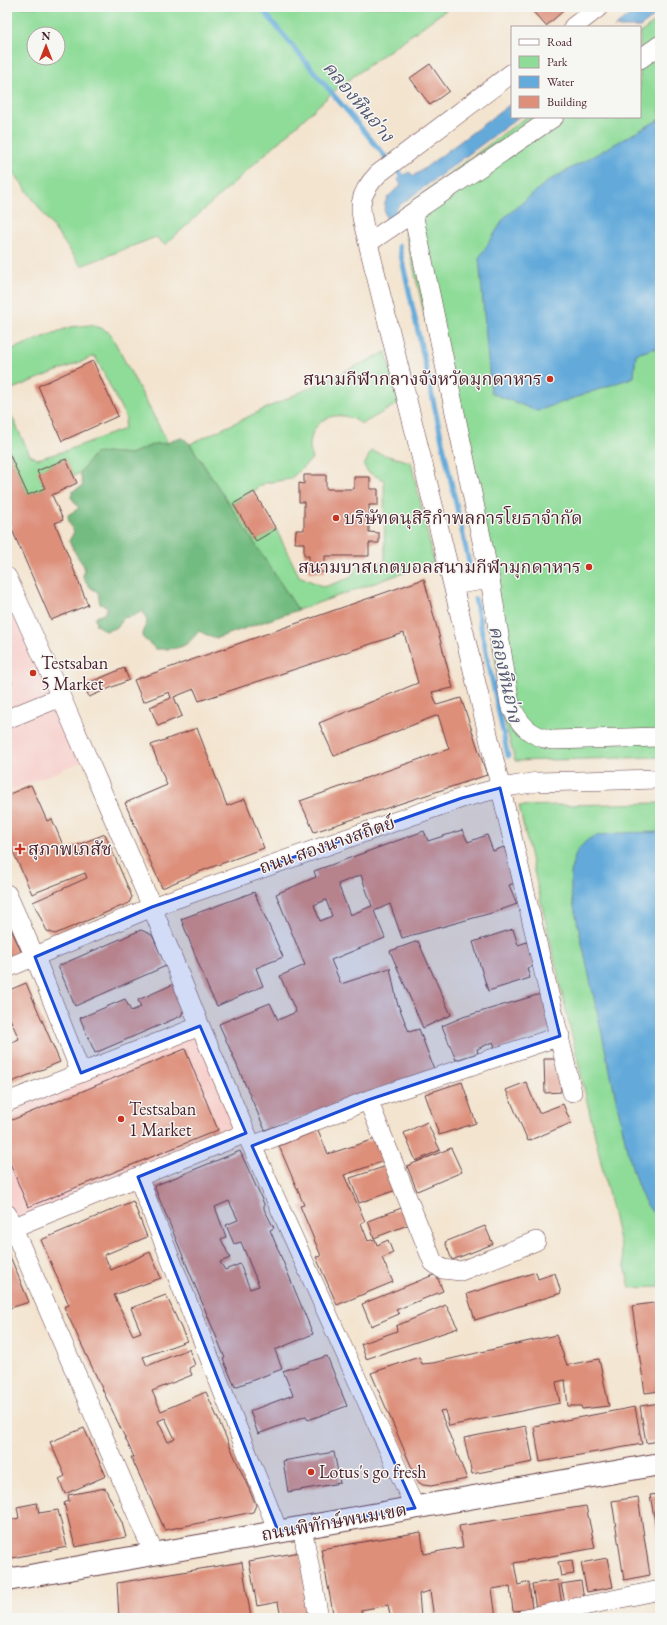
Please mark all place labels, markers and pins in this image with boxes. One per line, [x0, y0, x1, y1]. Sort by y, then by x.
place label: สนามกีฬากลางจังหวัดมุกดาหาร [303, 367, 542, 391]
marker: สนามกีฬากลางจังหวัดมุกดาหาร [545, 374, 555, 384]
place label: บริษัทดนุสิริกำพลการโยธาจำกัด [344, 505, 582, 530]
marker: บริษัทดนุสิริกำพลการโยธาจำกัด [331, 513, 341, 523]
place label: สนามบาสเกตบอลสนามกีฬามุกดาหาร [298, 555, 581, 579]
marker: สนามบาสเกตบอลสนามกีฬามุกดาหาร [584, 562, 594, 572]
place label: Testsaban 5 Market [41, 651, 109, 695]
marker: Testsaban 5 Market [28, 668, 38, 678]
place label: สุภาพเภสัช [28, 837, 112, 861]
marker: สุภาพเภสัช [15, 844, 25, 854]
place label: Testsaban 1 Market [129, 1097, 197, 1141]
marker: Testsaban 1 Market [116, 1114, 126, 1124]
place label: Lotus's go fresh [319, 1460, 427, 1483]
marker: Lotus's go fresh [306, 1467, 316, 1477]

